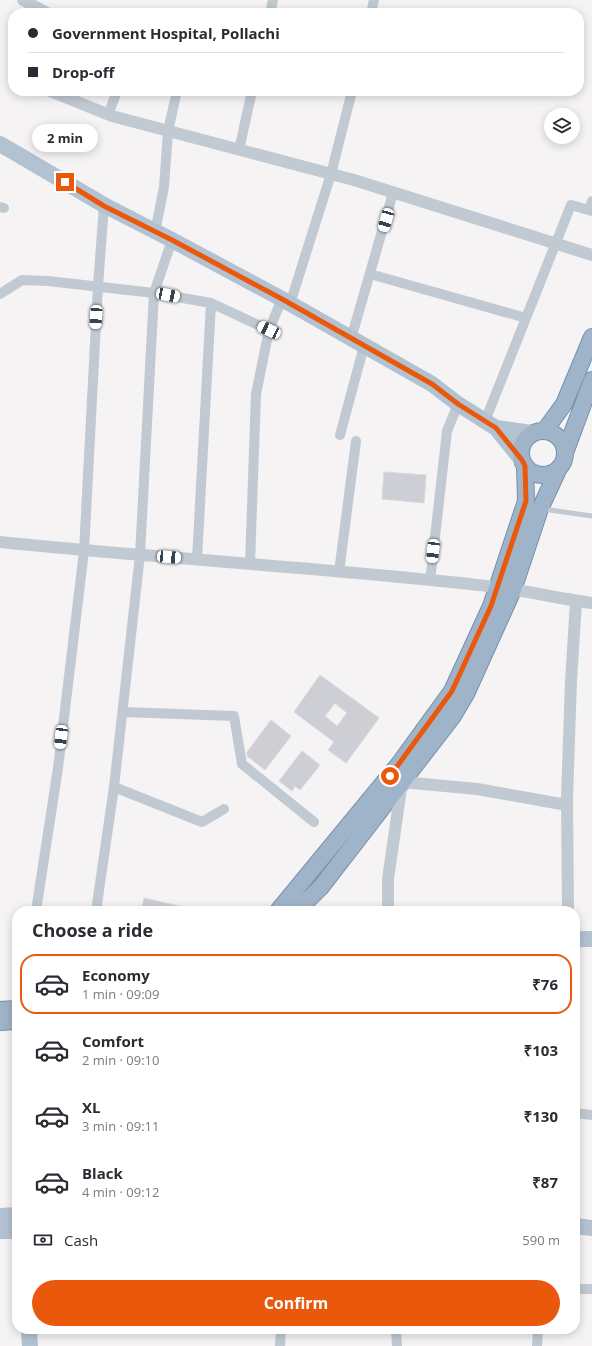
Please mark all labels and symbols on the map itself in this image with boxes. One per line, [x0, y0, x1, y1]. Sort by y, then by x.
callout: 2 min [32, 124, 98, 152]
route end [56, 173, 74, 191]
car [377, 207, 395, 233]
car [155, 287, 181, 303]
car [89, 305, 103, 329]
car [256, 319, 282, 341]
car [426, 538, 440, 564]
car [157, 550, 181, 564]
car [54, 724, 68, 750]
route start [381, 767, 399, 785]

